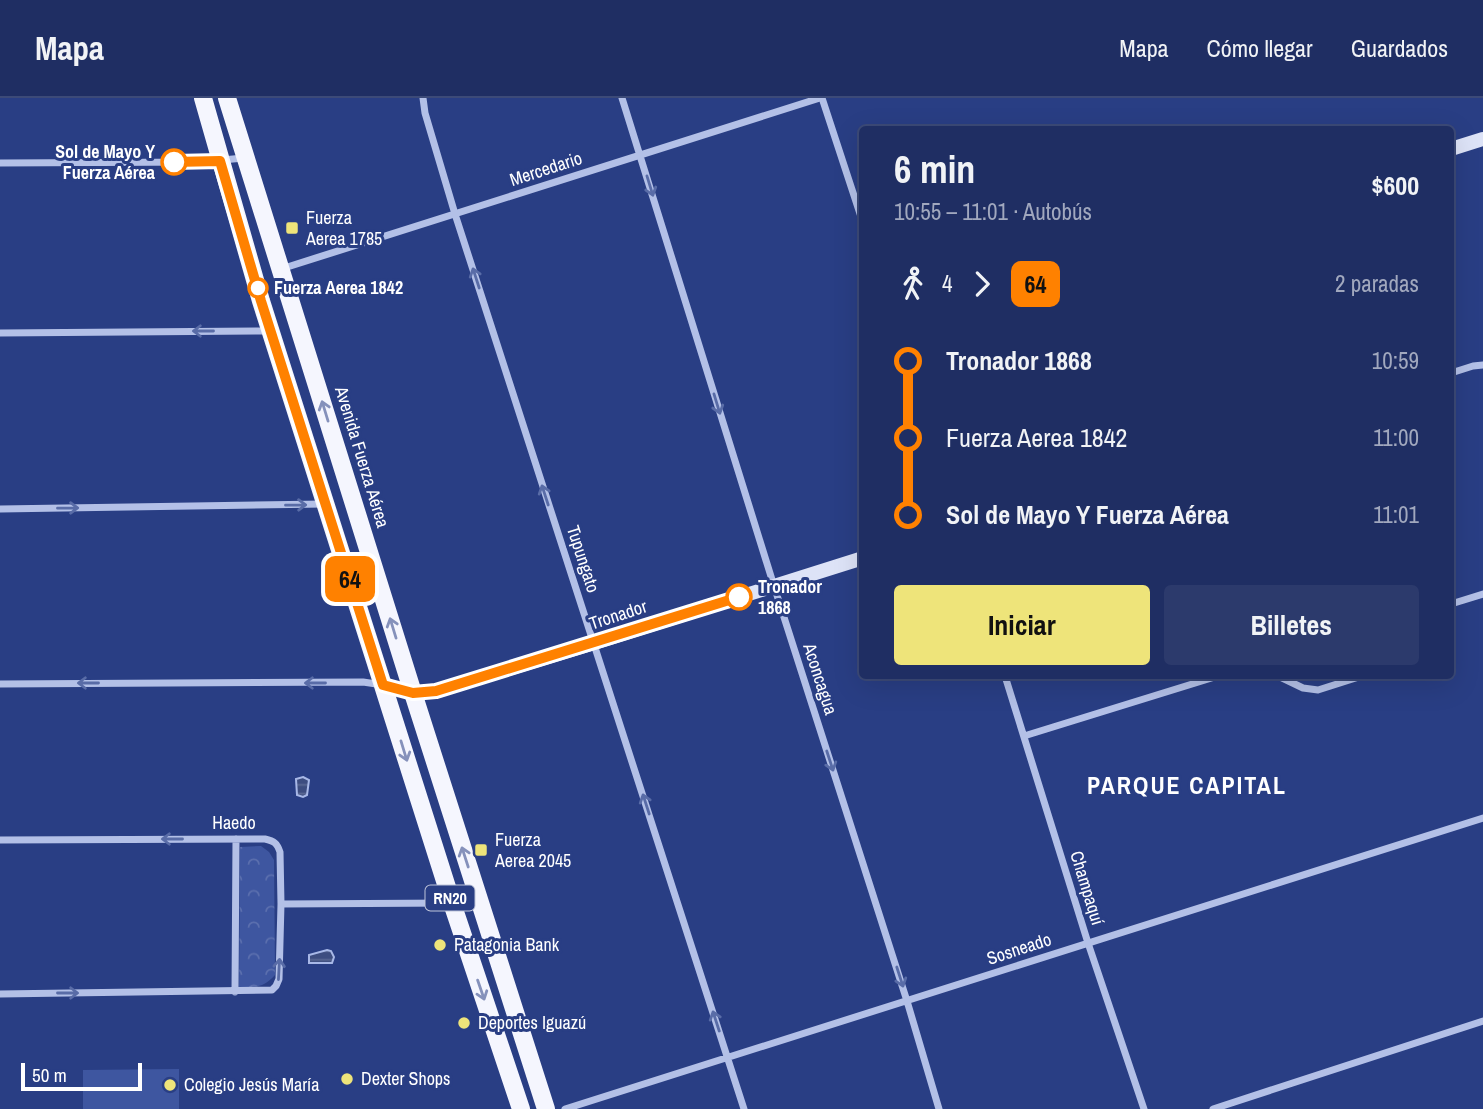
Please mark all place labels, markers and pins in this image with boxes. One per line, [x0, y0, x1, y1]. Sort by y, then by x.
place label: Sol de Mayo Y Fuerza Aérea [55, 139, 156, 185]
marker: Sol de Mayo Y Fuerza Aérea [161, 149, 187, 175]
place label: Fuerza Aerea 1785 [305, 205, 382, 251]
marker: Fuerza Aerea 1785 [284, 220, 300, 236]
place label: Fuerza Aerea 1842 [274, 275, 403, 300]
marker: Fuerza Aerea 1842 [248, 278, 268, 298]
place label: Tronador 1868 [758, 574, 822, 620]
marker: Tronador 1868 [726, 584, 752, 610]
place label: Fuerza Aerea 2045 [494, 827, 571, 873]
marker: Fuerza Aerea 2045 [473, 842, 489, 858]
place label: Patagonia Bank [454, 932, 560, 957]
marker: Patagonia Bank [432, 937, 448, 953]
place label: Deportes Iguazú [478, 1010, 586, 1035]
marker: Deportes Iguazú [456, 1015, 472, 1031]
place label: Dexter Shops [361, 1066, 450, 1091]
marker: Dexter Shops [339, 1071, 355, 1087]
place label: Colegio Jesús María [184, 1072, 319, 1097]
marker: Colegio Jesús María [162, 1077, 178, 1093]

